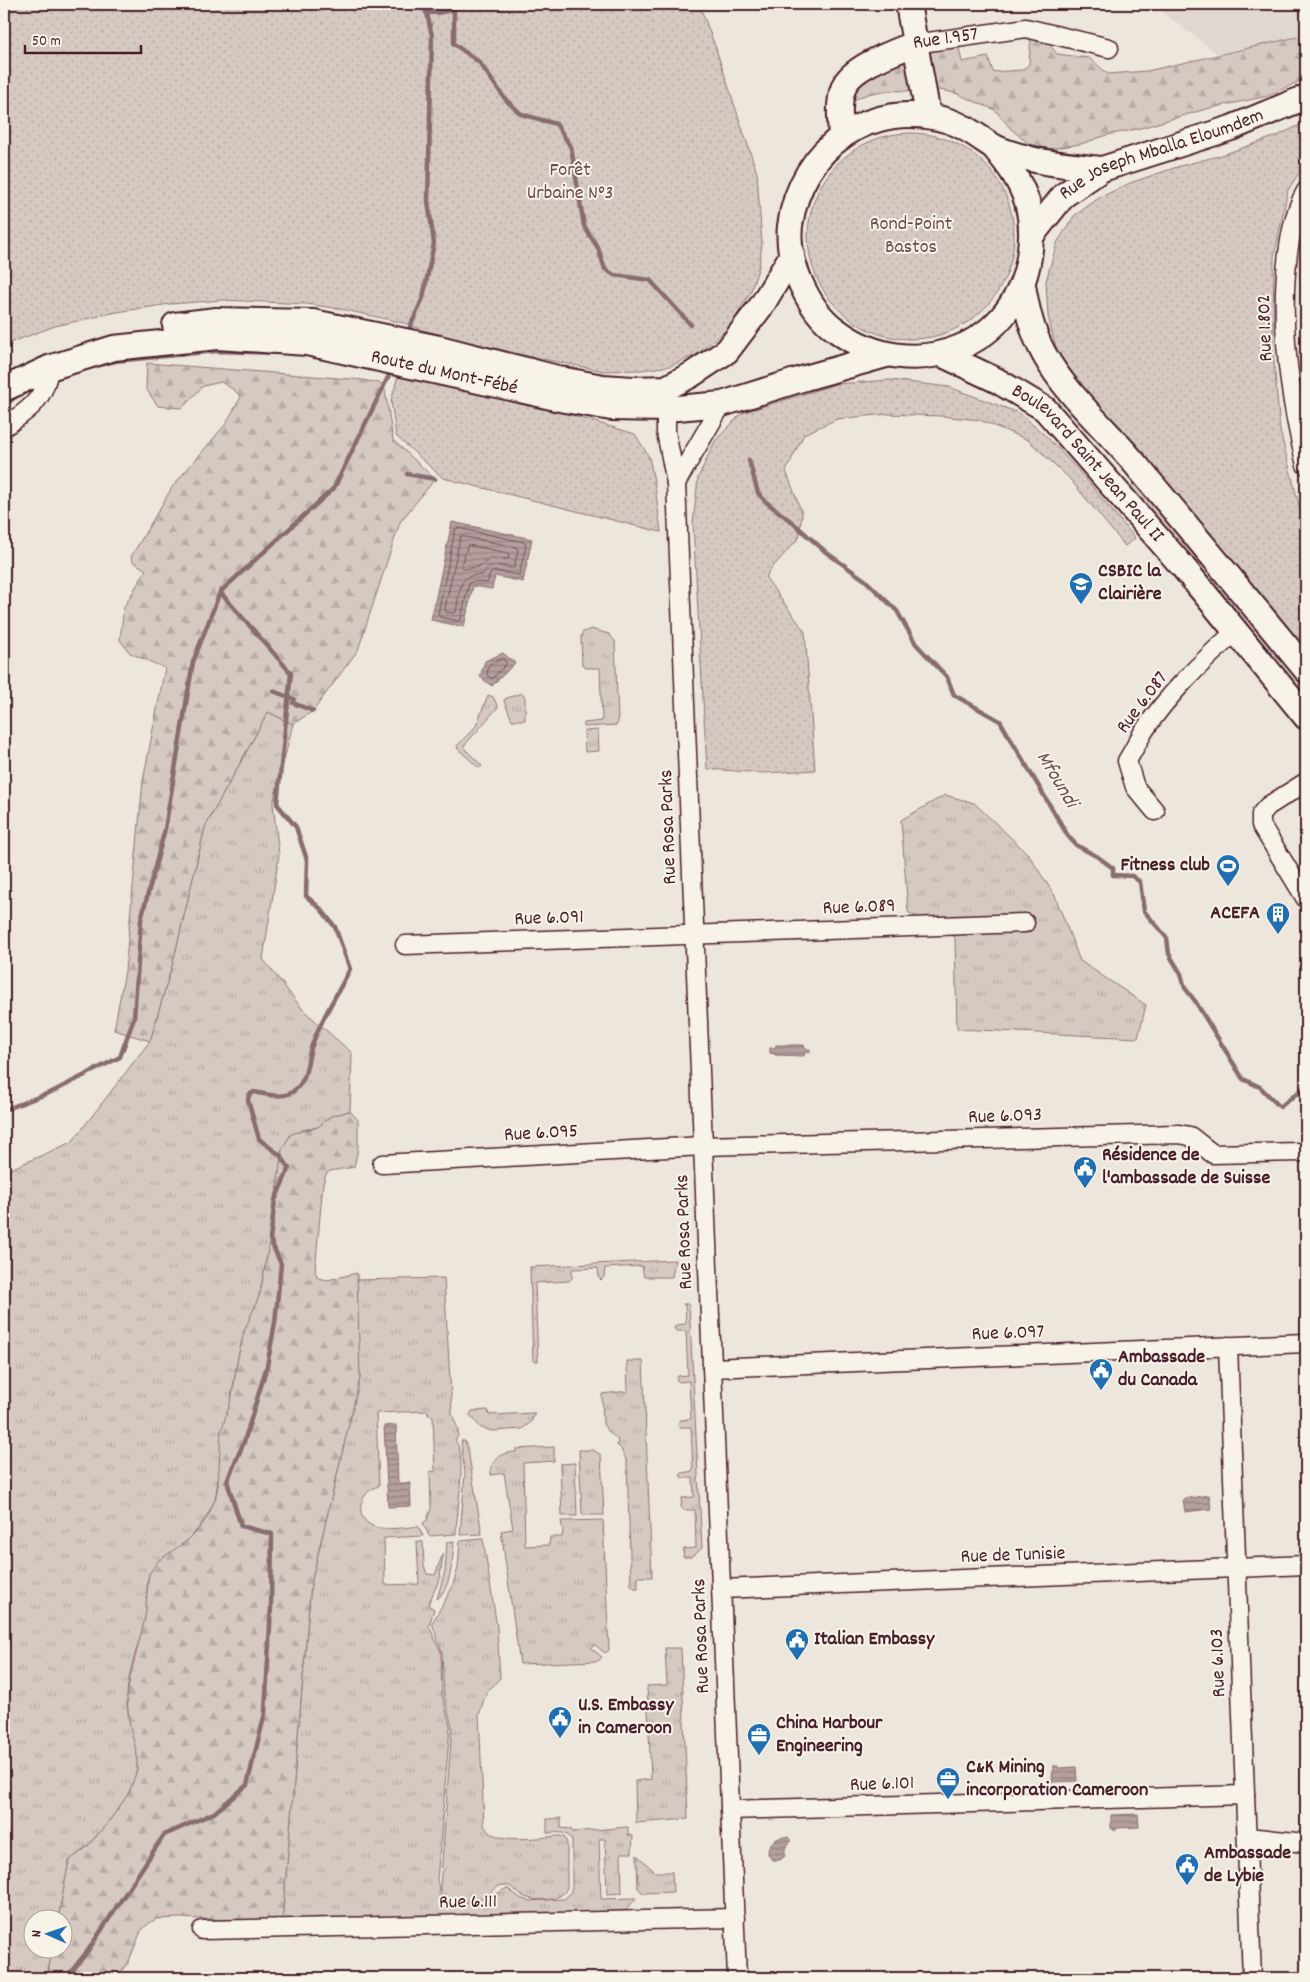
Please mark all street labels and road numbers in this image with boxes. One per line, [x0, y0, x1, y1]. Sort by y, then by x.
street label: Rue 1.957 [911, 21, 980, 58]
street label: Rue Joseph Mballa Eloumdem [1054, 102, 1268, 208]
street label: Rue 1.802 [1251, 294, 1281, 362]
street label: Route du Mont-Fébé [368, 344, 520, 403]
street label: Boulevard Saint Jean Paul II [1006, 378, 1170, 549]
street label: Rue 6.087 [1110, 666, 1176, 740]
street label: Rue Rosa Parks [653, 769, 685, 885]
street label: Rue 6.089 [822, 893, 896, 923]
street label: Rue 6.091 [514, 904, 584, 934]
street label: Rue 6.093 [968, 1102, 1042, 1132]
street label: Rue 6.095 [503, 1118, 579, 1150]
street label: Rue Rosa Parks [669, 1174, 701, 1290]
street label: Rue 6.097 [971, 1319, 1045, 1349]
street label: Rue de Tunisie [960, 1540, 1066, 1572]
street label: Rue Rosa Parks [686, 1578, 718, 1694]
street label: Rue 6.103 [1204, 1628, 1234, 1698]
street label: Rue 6.101 [849, 1770, 915, 1800]
street label: Rue 6.111 [439, 1888, 497, 1918]

